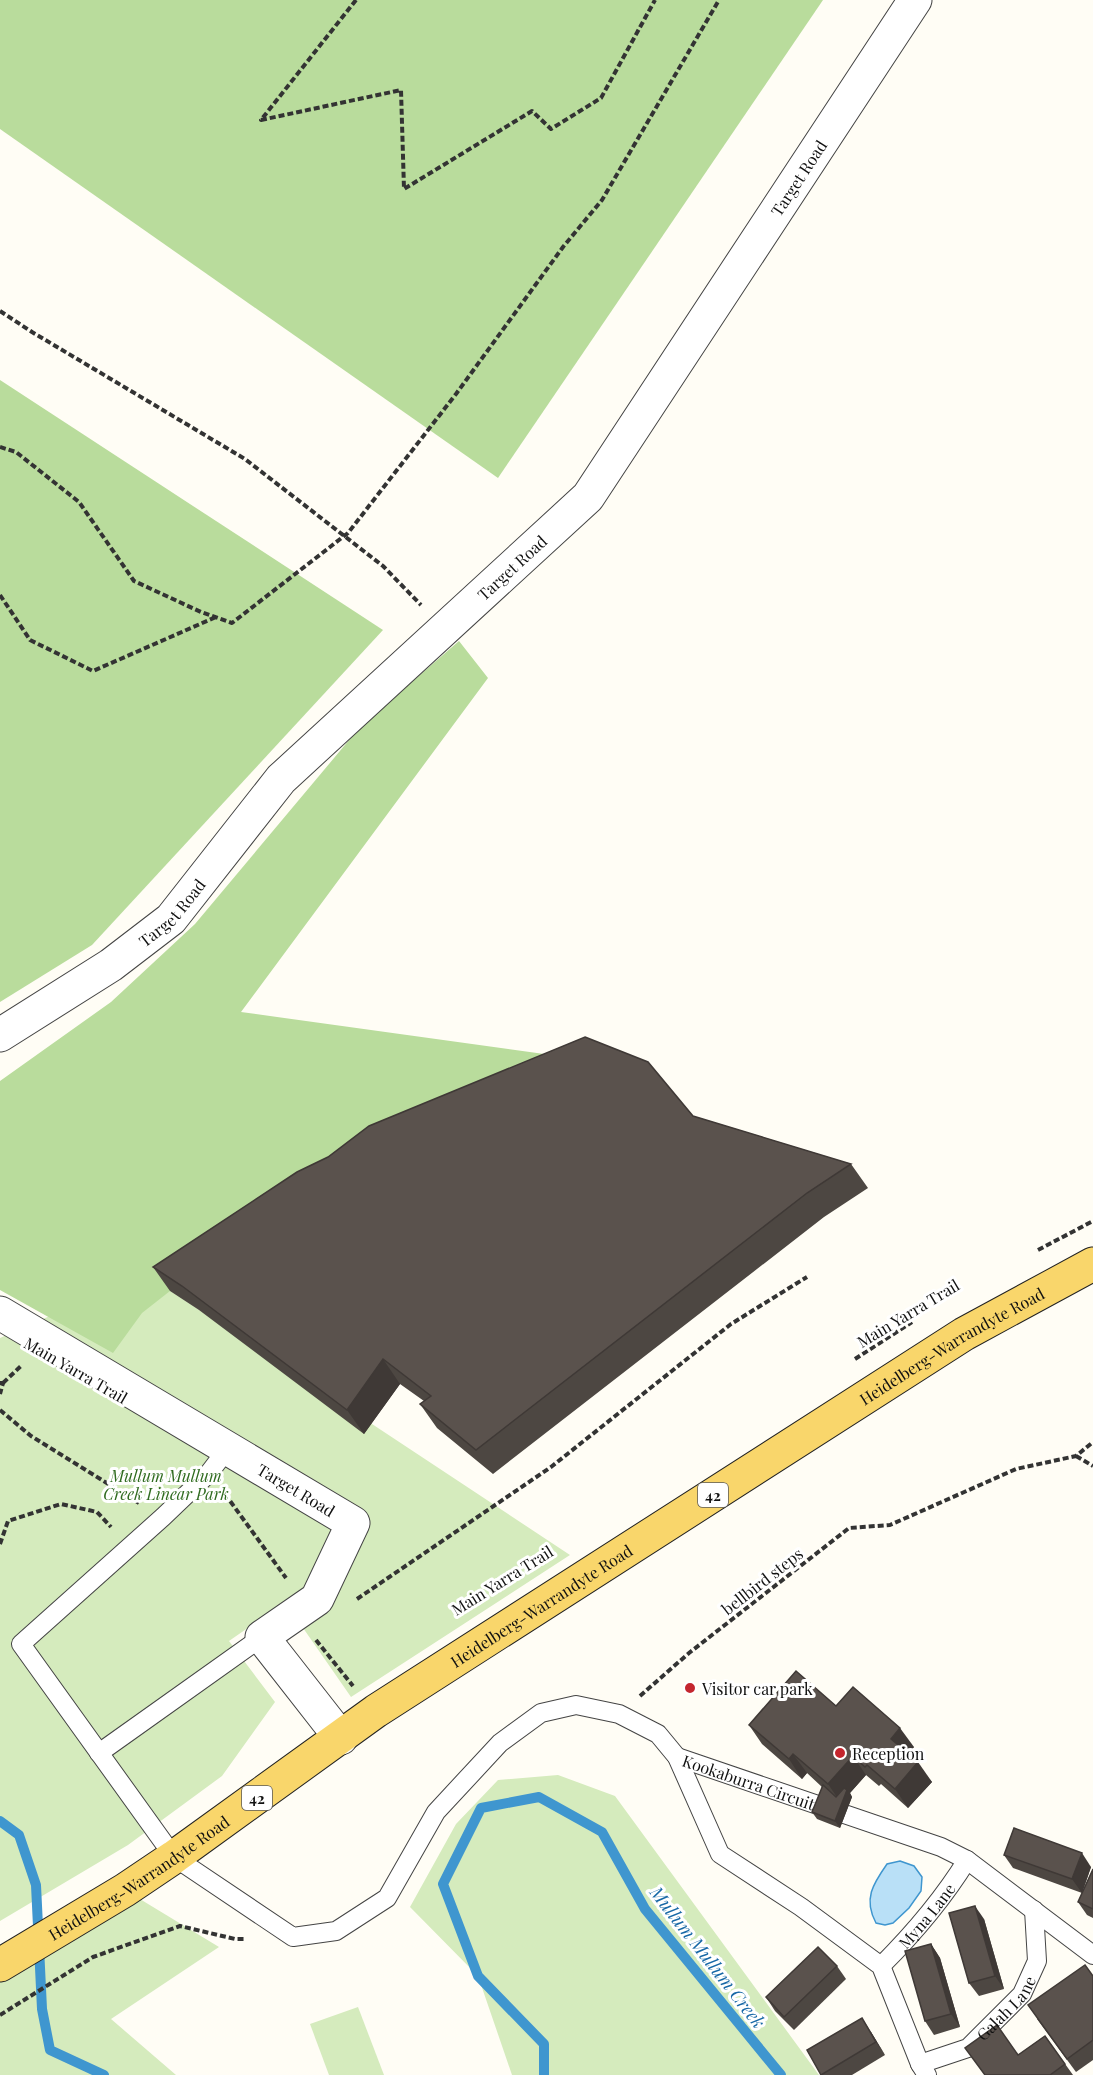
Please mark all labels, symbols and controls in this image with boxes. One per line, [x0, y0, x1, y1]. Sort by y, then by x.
street label: Target Road [765, 136, 831, 220]
street label: Target Road [472, 530, 551, 604]
street label: Target Road [134, 874, 209, 951]
street label: Main Yarra Trail [853, 1274, 963, 1352]
street label: Heidelberg-Warrandyte Road [855, 1282, 1048, 1409]
street label: Main Yarra Trail [21, 1332, 132, 1408]
street label: Target Road [254, 1458, 339, 1521]
park label: Mullum Mullum Creek Linear Park [103, 1465, 229, 1504]
road number: 42 [698, 1483, 728, 1507]
street label: Heidelberg-Warrandyte Road [446, 1539, 636, 1671]
street label: Main Yarra Trail [447, 1540, 557, 1620]
street label: bellbird steps [717, 1543, 807, 1619]
place label: Visitor car park [701, 1678, 813, 1699]
marker: Visitor car park [683, 1681, 697, 1695]
place label: Reception [852, 1743, 925, 1764]
marker: Reception [833, 1746, 847, 1760]
street label: Kookaburra Circuit [680, 1749, 818, 1814]
road number: 42 [242, 1786, 272, 1810]
street label: Heidelberg-Warrandyte Road [44, 1810, 233, 1944]
street label: Myna Lane [893, 1879, 959, 1952]
water label: Mullum Mullum Creek [644, 1880, 771, 2033]
street label: Galah Lane [971, 1972, 1039, 2045]

